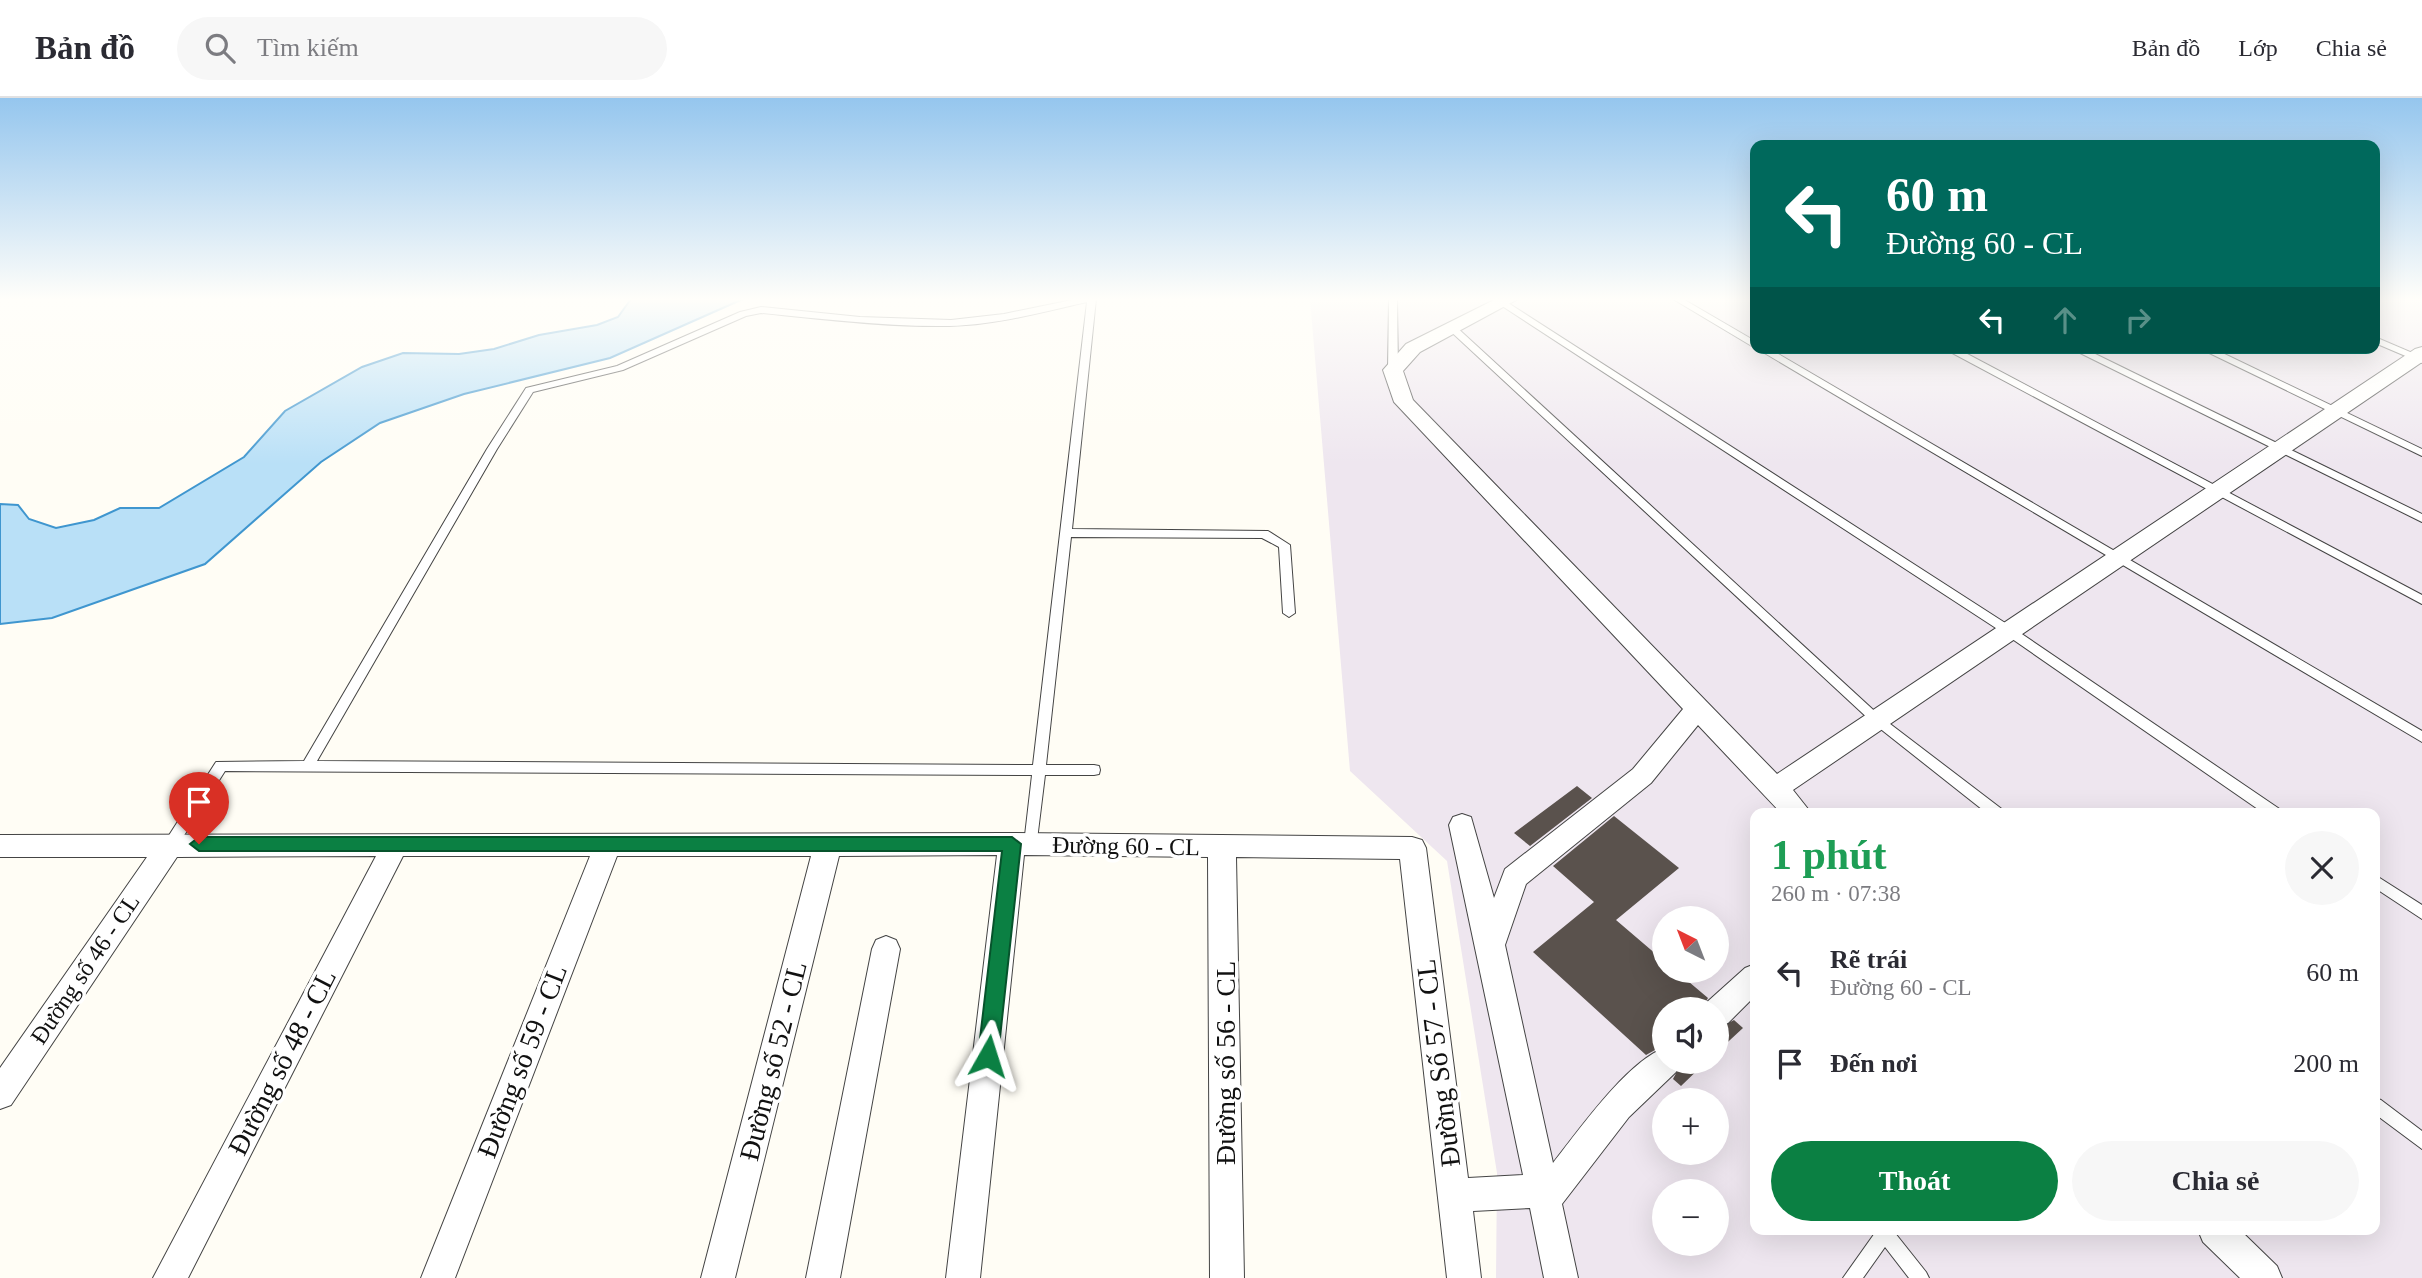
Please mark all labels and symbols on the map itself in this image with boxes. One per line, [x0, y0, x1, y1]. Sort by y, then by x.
pin [169, 772, 229, 844]
street label: Đường 60 - CL [1052, 832, 1200, 860]
street label: Đường số 46 - CL [25, 889, 145, 1049]
north arrow [1652, 906, 1729, 984]
street label: Đường Số 57 - CL [1410, 957, 1466, 1169]
street label: Đường số 52 - CL [733, 958, 813, 1164]
street label: Đường số 59 - CL [471, 960, 573, 1162]
street label: Đường số 56 - CL [1210, 961, 1241, 1165]
street label: Đường số 48 - CL [222, 964, 342, 1160]
position arrow [951, 1019, 1025, 1093]

